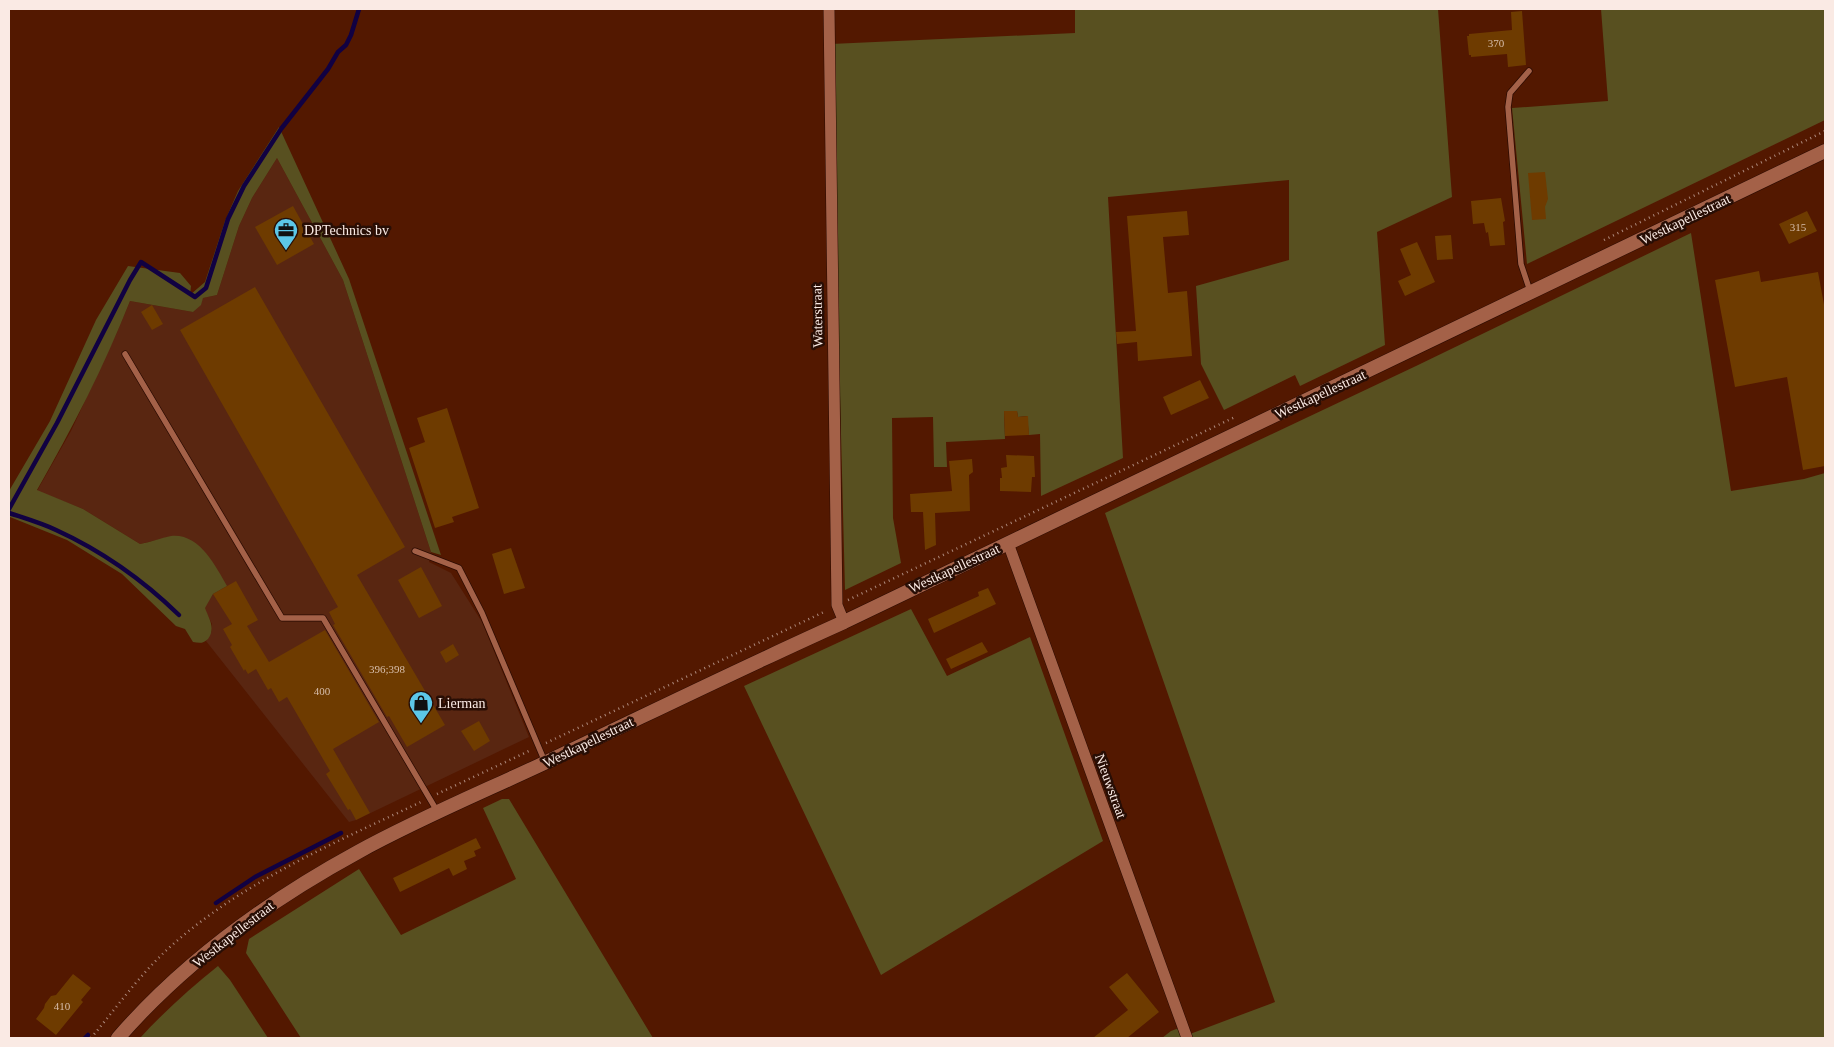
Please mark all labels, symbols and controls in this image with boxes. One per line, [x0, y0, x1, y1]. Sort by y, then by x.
house number: 370 [1488, 37, 1505, 49]
street label: Westkapellestraat [1638, 191, 1733, 248]
office icon: DPTechnics bv [273, 217, 299, 251]
house number: 315 [1790, 221, 1807, 233]
place label: DPTechnics bv [304, 223, 389, 238]
street label: Waterstraat [809, 284, 826, 348]
street label: Westkapellestraat [1272, 367, 1368, 422]
street label: Westkapellestraat [906, 541, 1002, 596]
house number: 396;398 [369, 663, 406, 675]
house number: 400 [314, 685, 331, 697]
shop icon: Lierman [408, 690, 434, 724]
place label: Lierman [438, 696, 485, 711]
street label: Westkapellestraat [541, 714, 636, 771]
street label: Nieuwstraat [1092, 752, 1129, 821]
street label: Westkapellestraat [190, 898, 277, 971]
house number: 410 [54, 1000, 71, 1012]

